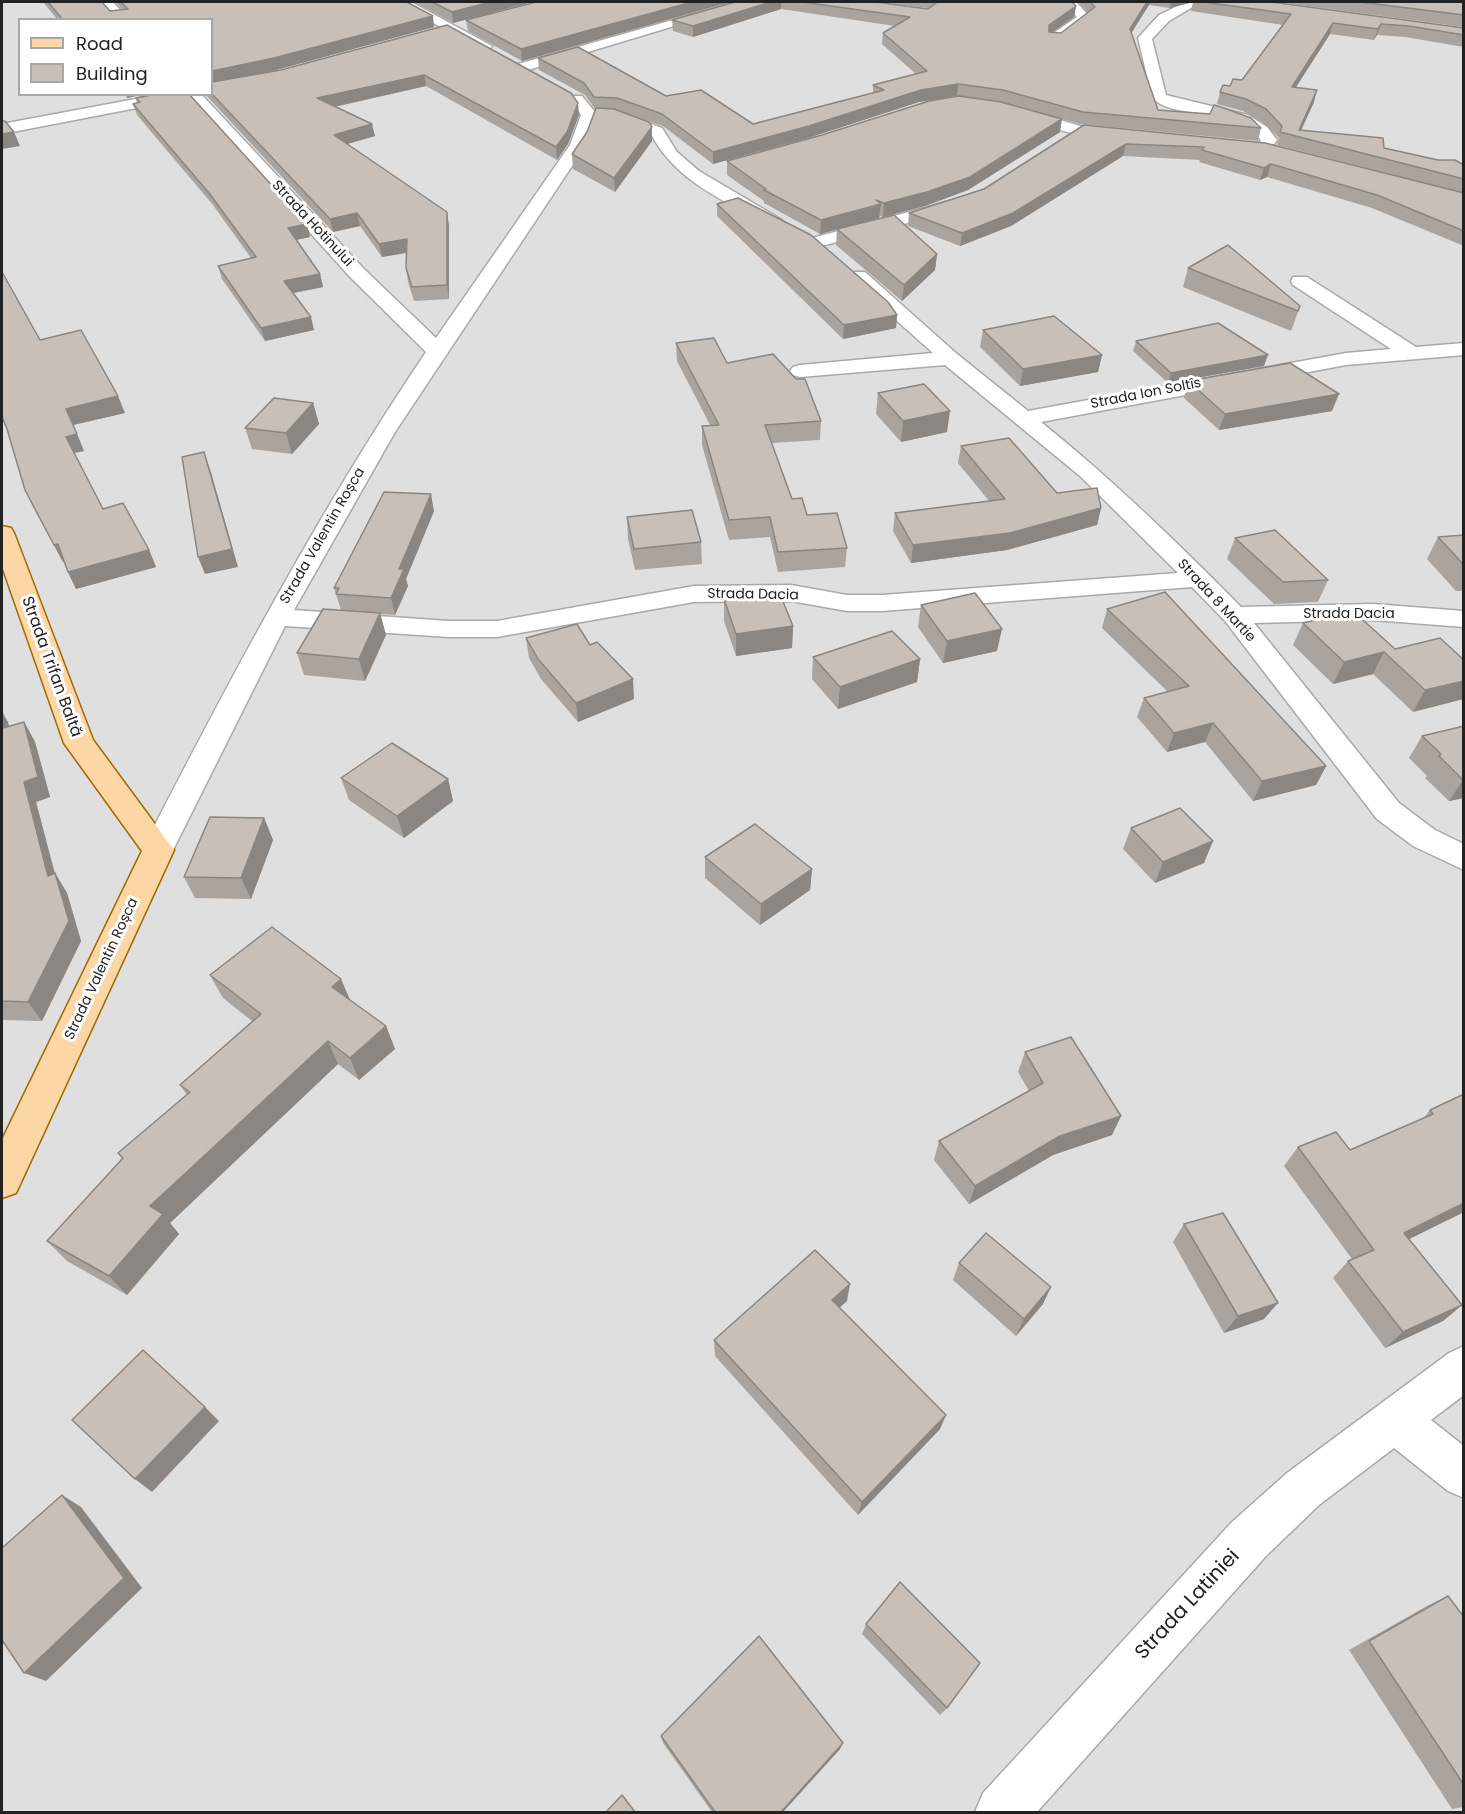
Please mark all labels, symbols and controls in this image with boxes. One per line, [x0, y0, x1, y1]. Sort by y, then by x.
legend [18, 18, 213, 96]
text: Road [76, 31, 123, 56]
text: Building [76, 61, 148, 86]
street label: Strada Hotinului [268, 177, 356, 271]
street label: Strada Ion Soltîs [1089, 375, 1203, 413]
street label: Strada Valentin Roșca [277, 465, 369, 607]
street label: Strada 8 Martie [1173, 556, 1259, 646]
street label: Strada Dacia [707, 586, 799, 604]
street label: Strada Trifan Baltă [17, 594, 85, 740]
street label: Strada Dacia [1303, 606, 1395, 622]
street label: Strada Valentin Roșca [62, 895, 142, 1043]
street label: Strada Latiniei [1131, 1545, 1245, 1665]

